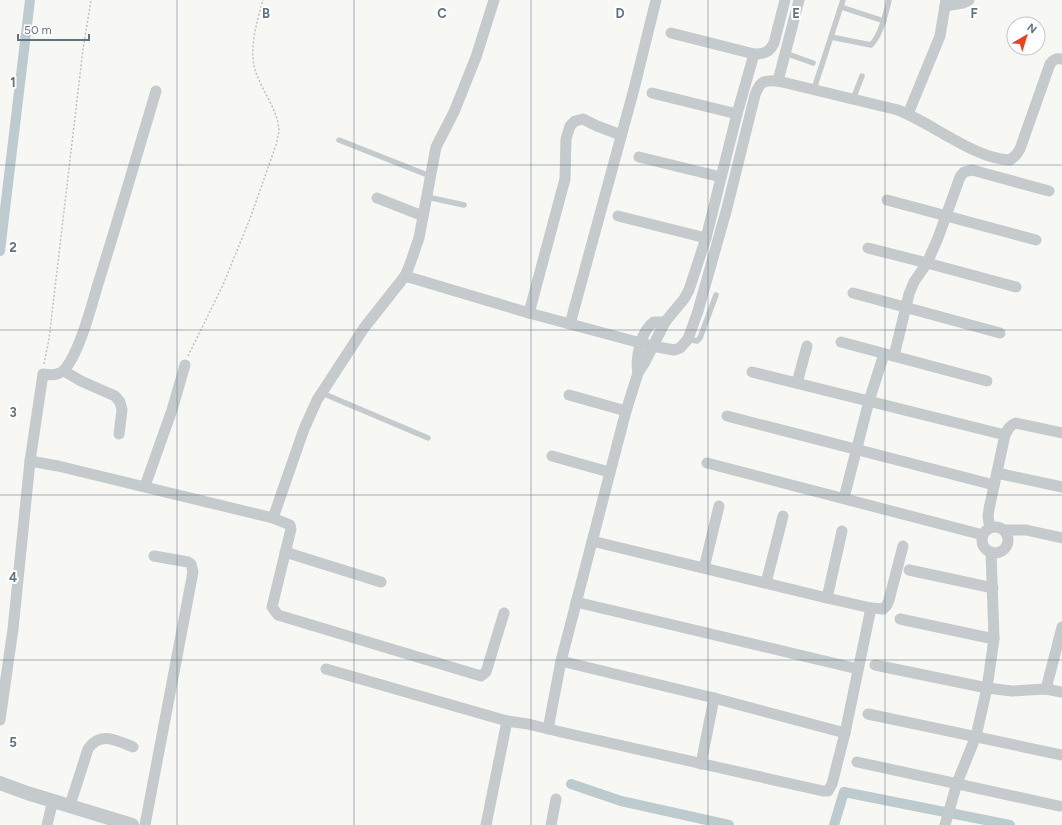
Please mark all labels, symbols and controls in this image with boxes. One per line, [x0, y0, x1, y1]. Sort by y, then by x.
text: B [262, 6, 270, 21]
text: C [437, 6, 447, 21]
text: D [615, 6, 625, 21]
text: E [792, 6, 800, 21]
text: F [970, 6, 978, 21]
scale bar [18, 16, 89, 42]
north arrow [1006, 16, 1046, 56]
text: N [1024, 21, 1039, 36]
text: 50 m [24, 23, 52, 37]
text: 1 [10, 75, 16, 90]
text: 2 [9, 240, 17, 255]
text: 3 [9, 405, 17, 420]
text: 4 [9, 570, 17, 585]
text: 5 [9, 735, 17, 750]

